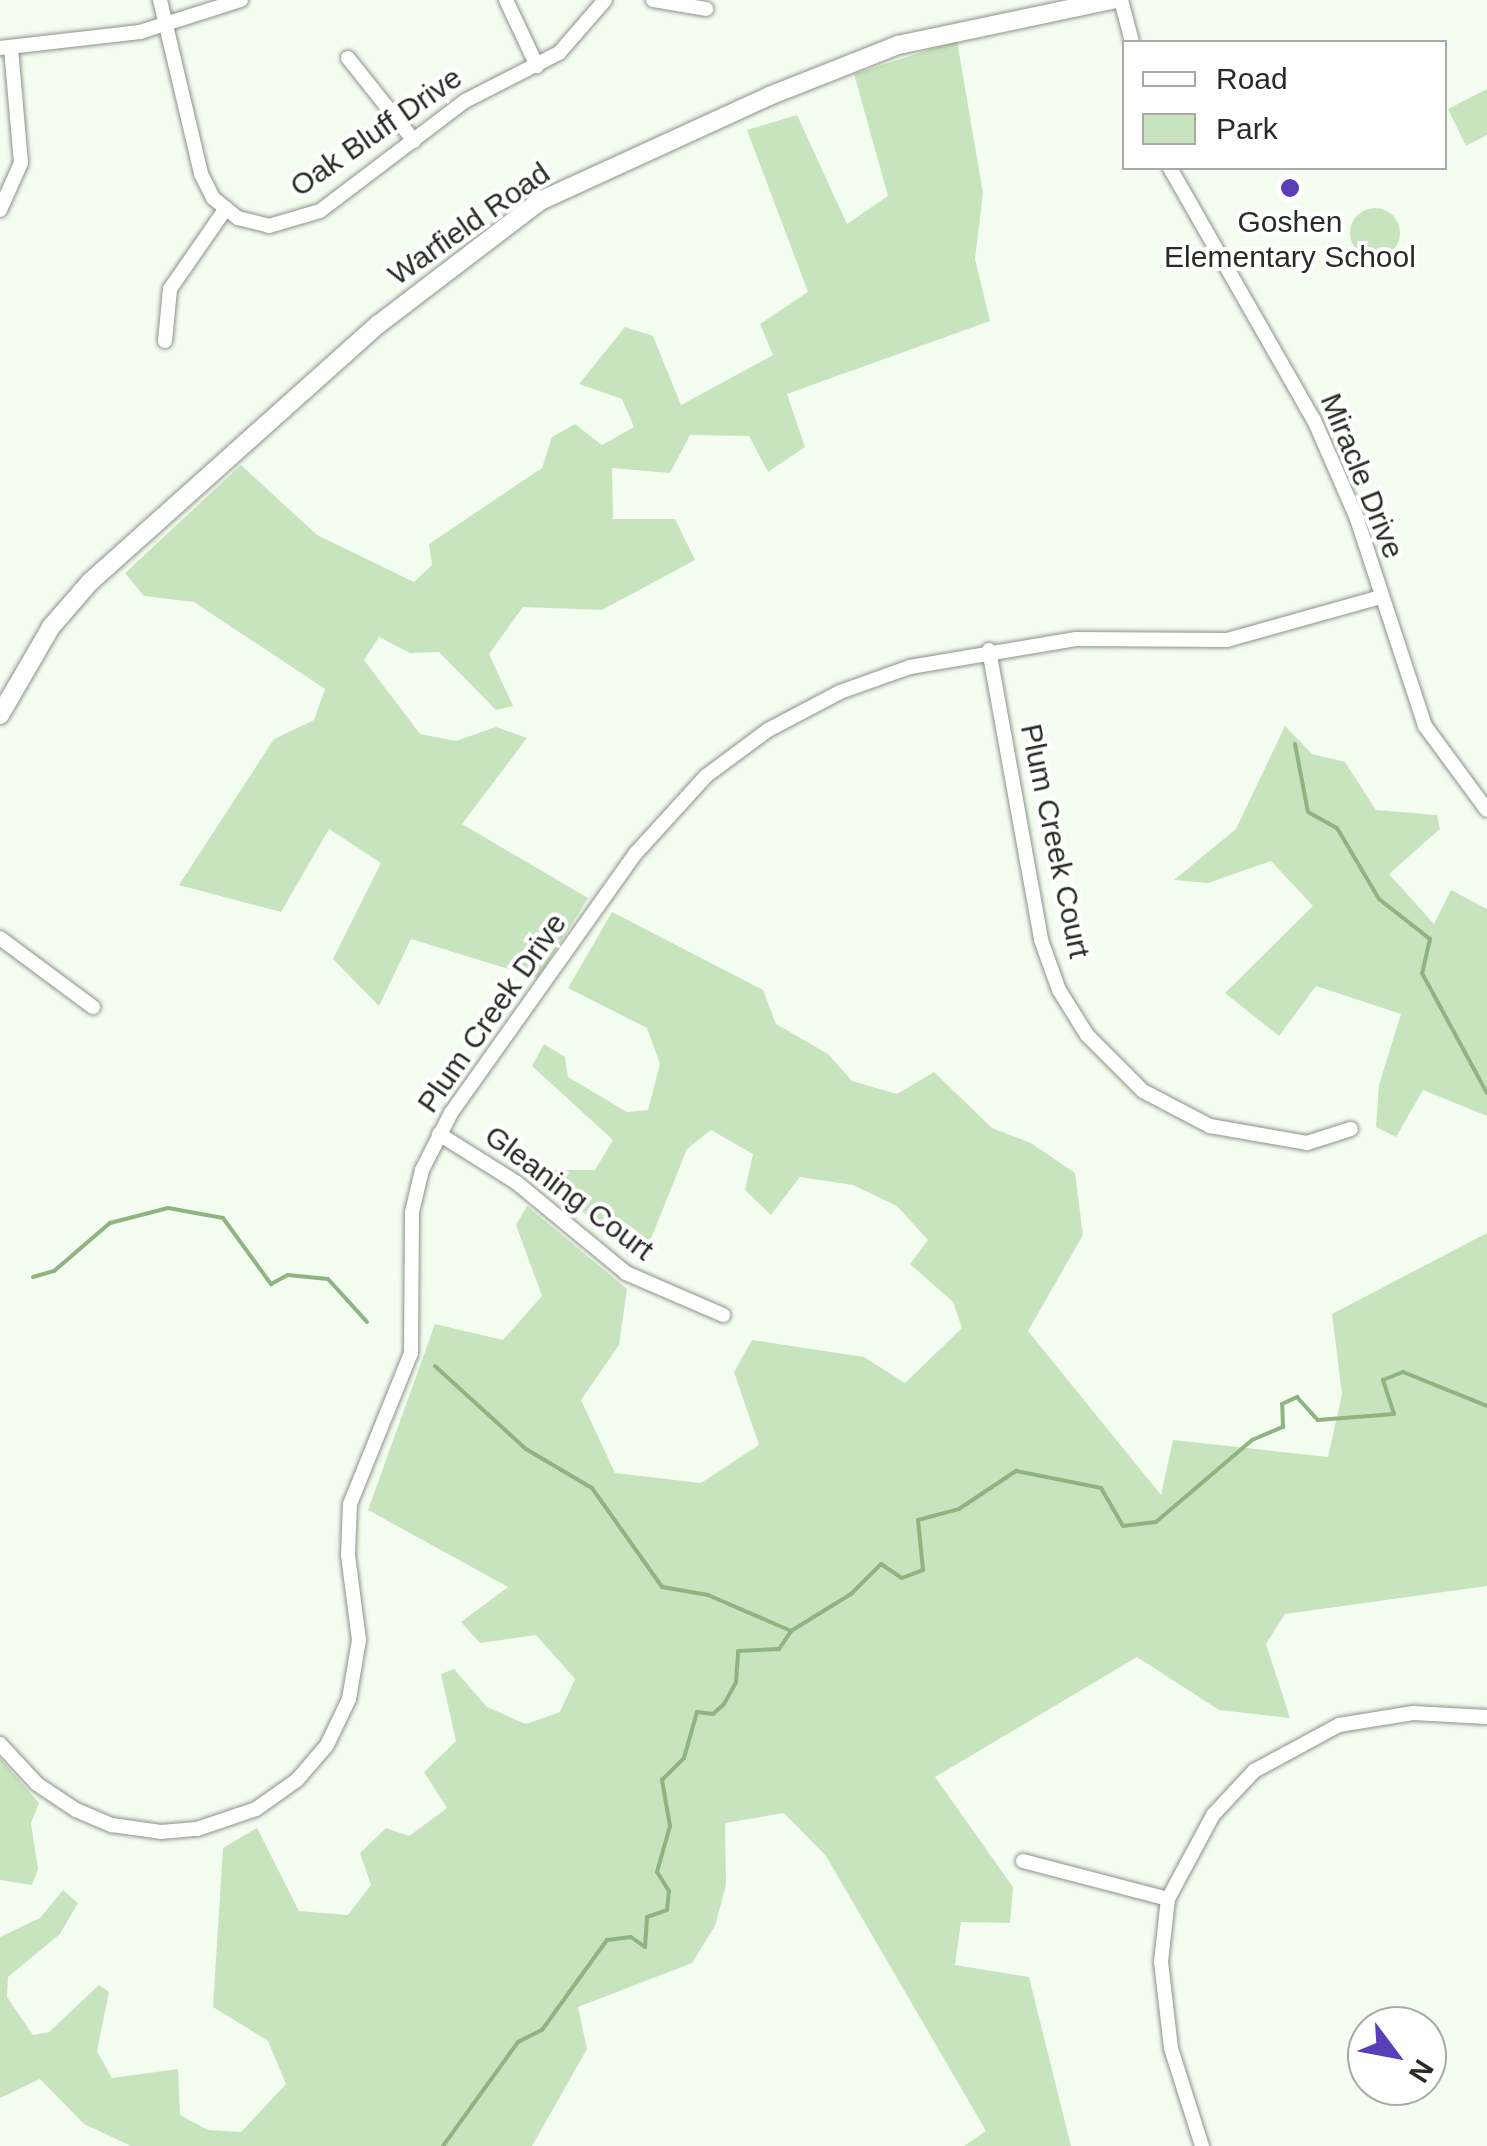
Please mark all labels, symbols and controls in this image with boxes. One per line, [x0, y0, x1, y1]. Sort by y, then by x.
legend [1122, 40, 1447, 170]
street label: Oak Bluff Drive [283, 60, 469, 204]
text: Road [1216, 62, 1288, 95]
text: Park [1216, 112, 1278, 145]
street label: Warfield Road [381, 155, 557, 293]
marker: Goshen Elementary School [1279, 177, 1301, 199]
place label: Goshen Elementary School [1164, 204, 1416, 274]
street label: Miracle Drive [1313, 388, 1411, 564]
street label: Plum Creek Court [1013, 721, 1097, 961]
street label: Plum Creek Drive [410, 906, 574, 1120]
street label: Gleaning Court [478, 1118, 660, 1268]
north arrow [1347, 2006, 1447, 2106]
text: N [1403, 2054, 1440, 2088]

